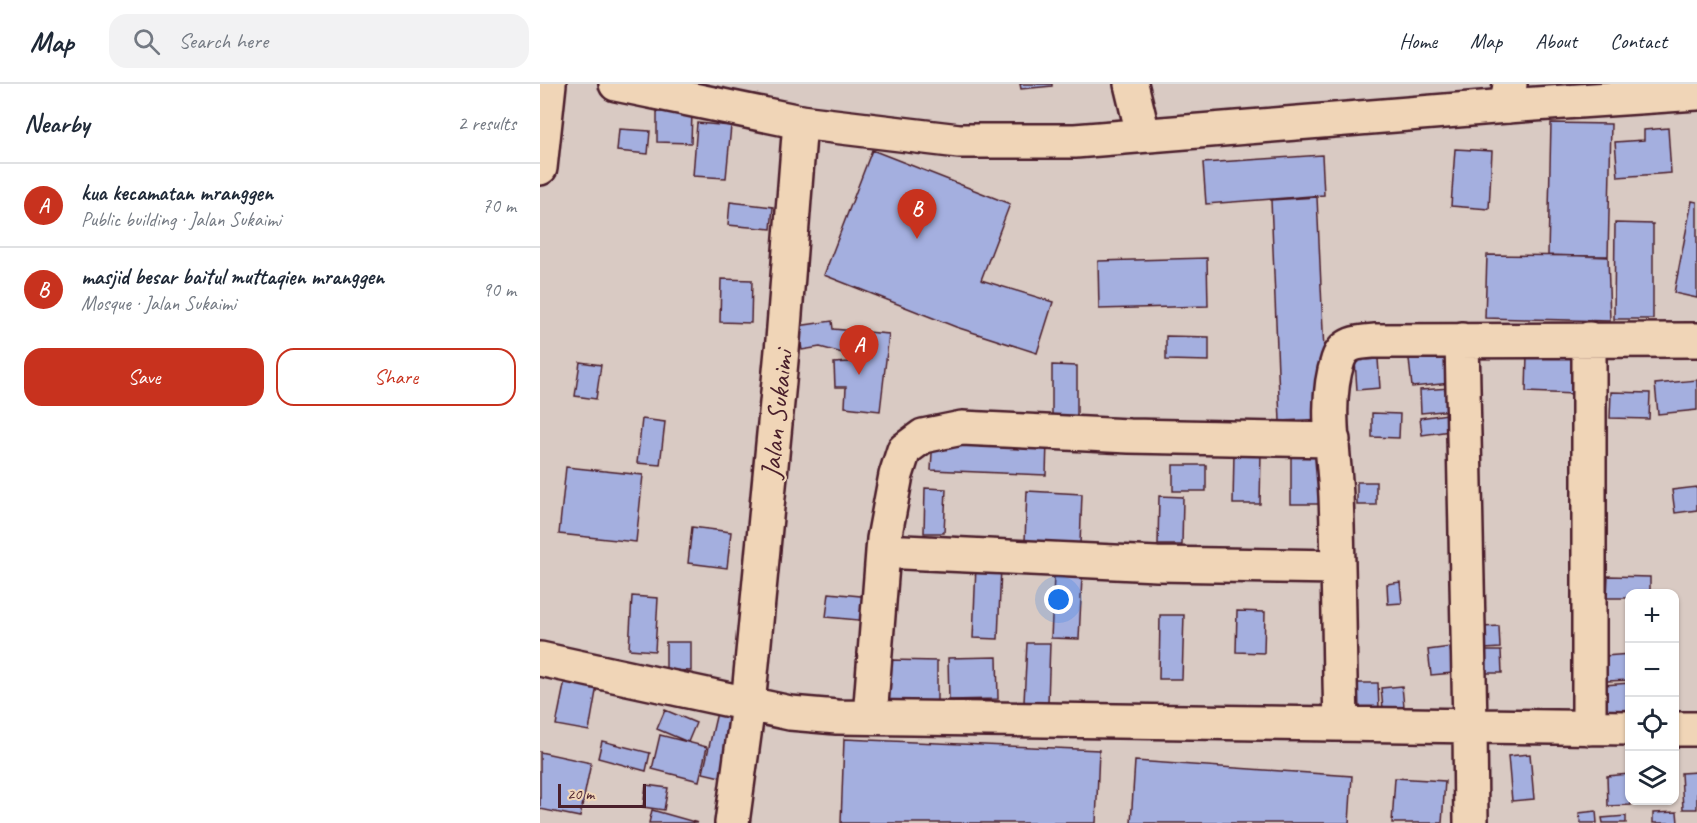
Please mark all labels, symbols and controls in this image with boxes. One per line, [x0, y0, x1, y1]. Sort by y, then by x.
search box [109, 14, 529, 68]
text: Map [30, 24, 73, 59]
icon: search [130, 25, 163, 58]
text: Search here [178, 27, 268, 55]
text: Home [1399, 28, 1437, 54]
text: Map [1470, 28, 1502, 54]
text: About [1535, 28, 1577, 54]
text: Contact [1610, 28, 1667, 54]
text: Nearby [24, 107, 89, 140]
text: 2 results [457, 111, 516, 136]
text: kua kecamatan mranggen [81, 179, 273, 207]
pin: B [898, 190, 937, 239]
text: A [38, 193, 49, 218]
text: 70 m [482, 193, 516, 218]
text: Public building · Jalan Sukaimi [81, 207, 281, 232]
text: masjid besar baitul muttaqien mranggen [81, 263, 384, 291]
text: B [38, 277, 49, 302]
text: 90 m [482, 277, 516, 302]
text: Mosque · Jalan Sukaimi [81, 291, 236, 316]
pin: A [840, 326, 878, 375]
street label: Jalan Sukaimi [752, 345, 801, 482]
button: Save [24, 348, 264, 406]
button: Share [276, 348, 516, 406]
your location [1044, 585, 1073, 614]
map controls [1625, 589, 1679, 805]
button: + [1625, 589, 1679, 643]
button: − [1625, 643, 1679, 697]
button: locate [1625, 697, 1679, 751]
button: layers [1625, 751, 1679, 805]
scale bar [558, 781, 646, 808]
text: 20 m [567, 784, 594, 804]

